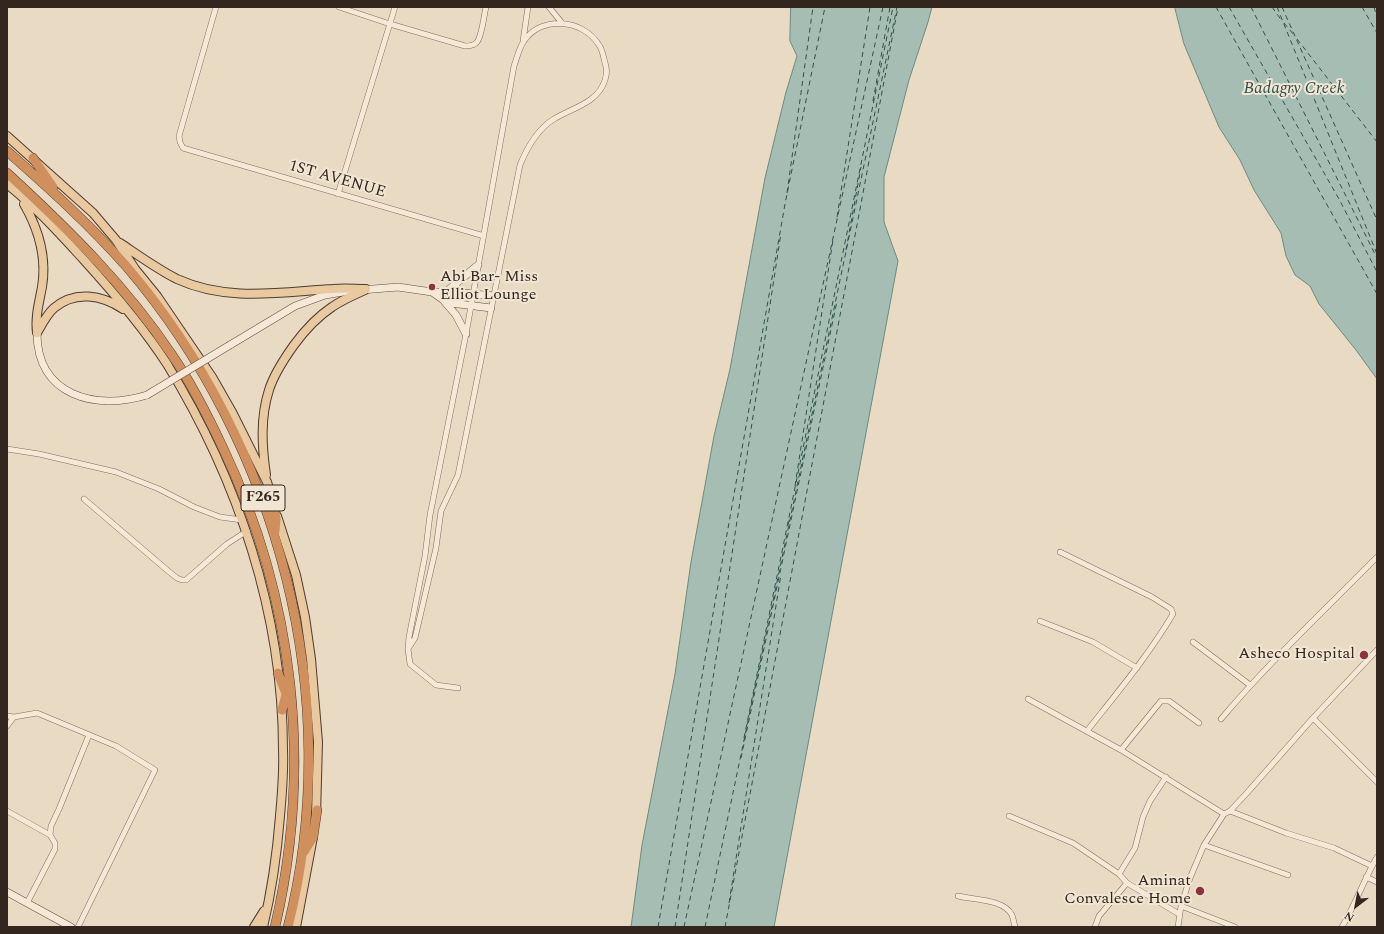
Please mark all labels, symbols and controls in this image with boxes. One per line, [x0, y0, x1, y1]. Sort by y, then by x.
water label: Badagry Creek [1243, 80, 1345, 100]
street label: 1ST AVENUE [286, 157, 388, 203]
place label: Abi Bar- Miss Elliot Lounge [440, 268, 538, 306]
marker: Abi Bar- Miss Elliot Lounge [427, 282, 437, 292]
road number: F265 [241, 485, 285, 511]
place label: Asheco Hospital [1238, 645, 1355, 665]
marker: Asheco Hospital [1358, 649, 1370, 661]
place label: Aminat Convalesce Home [1064, 872, 1191, 910]
marker: Aminat Convalesce Home [1194, 885, 1206, 897]
north arrow [1336, 886, 1376, 926]
text: N [1341, 907, 1358, 926]

